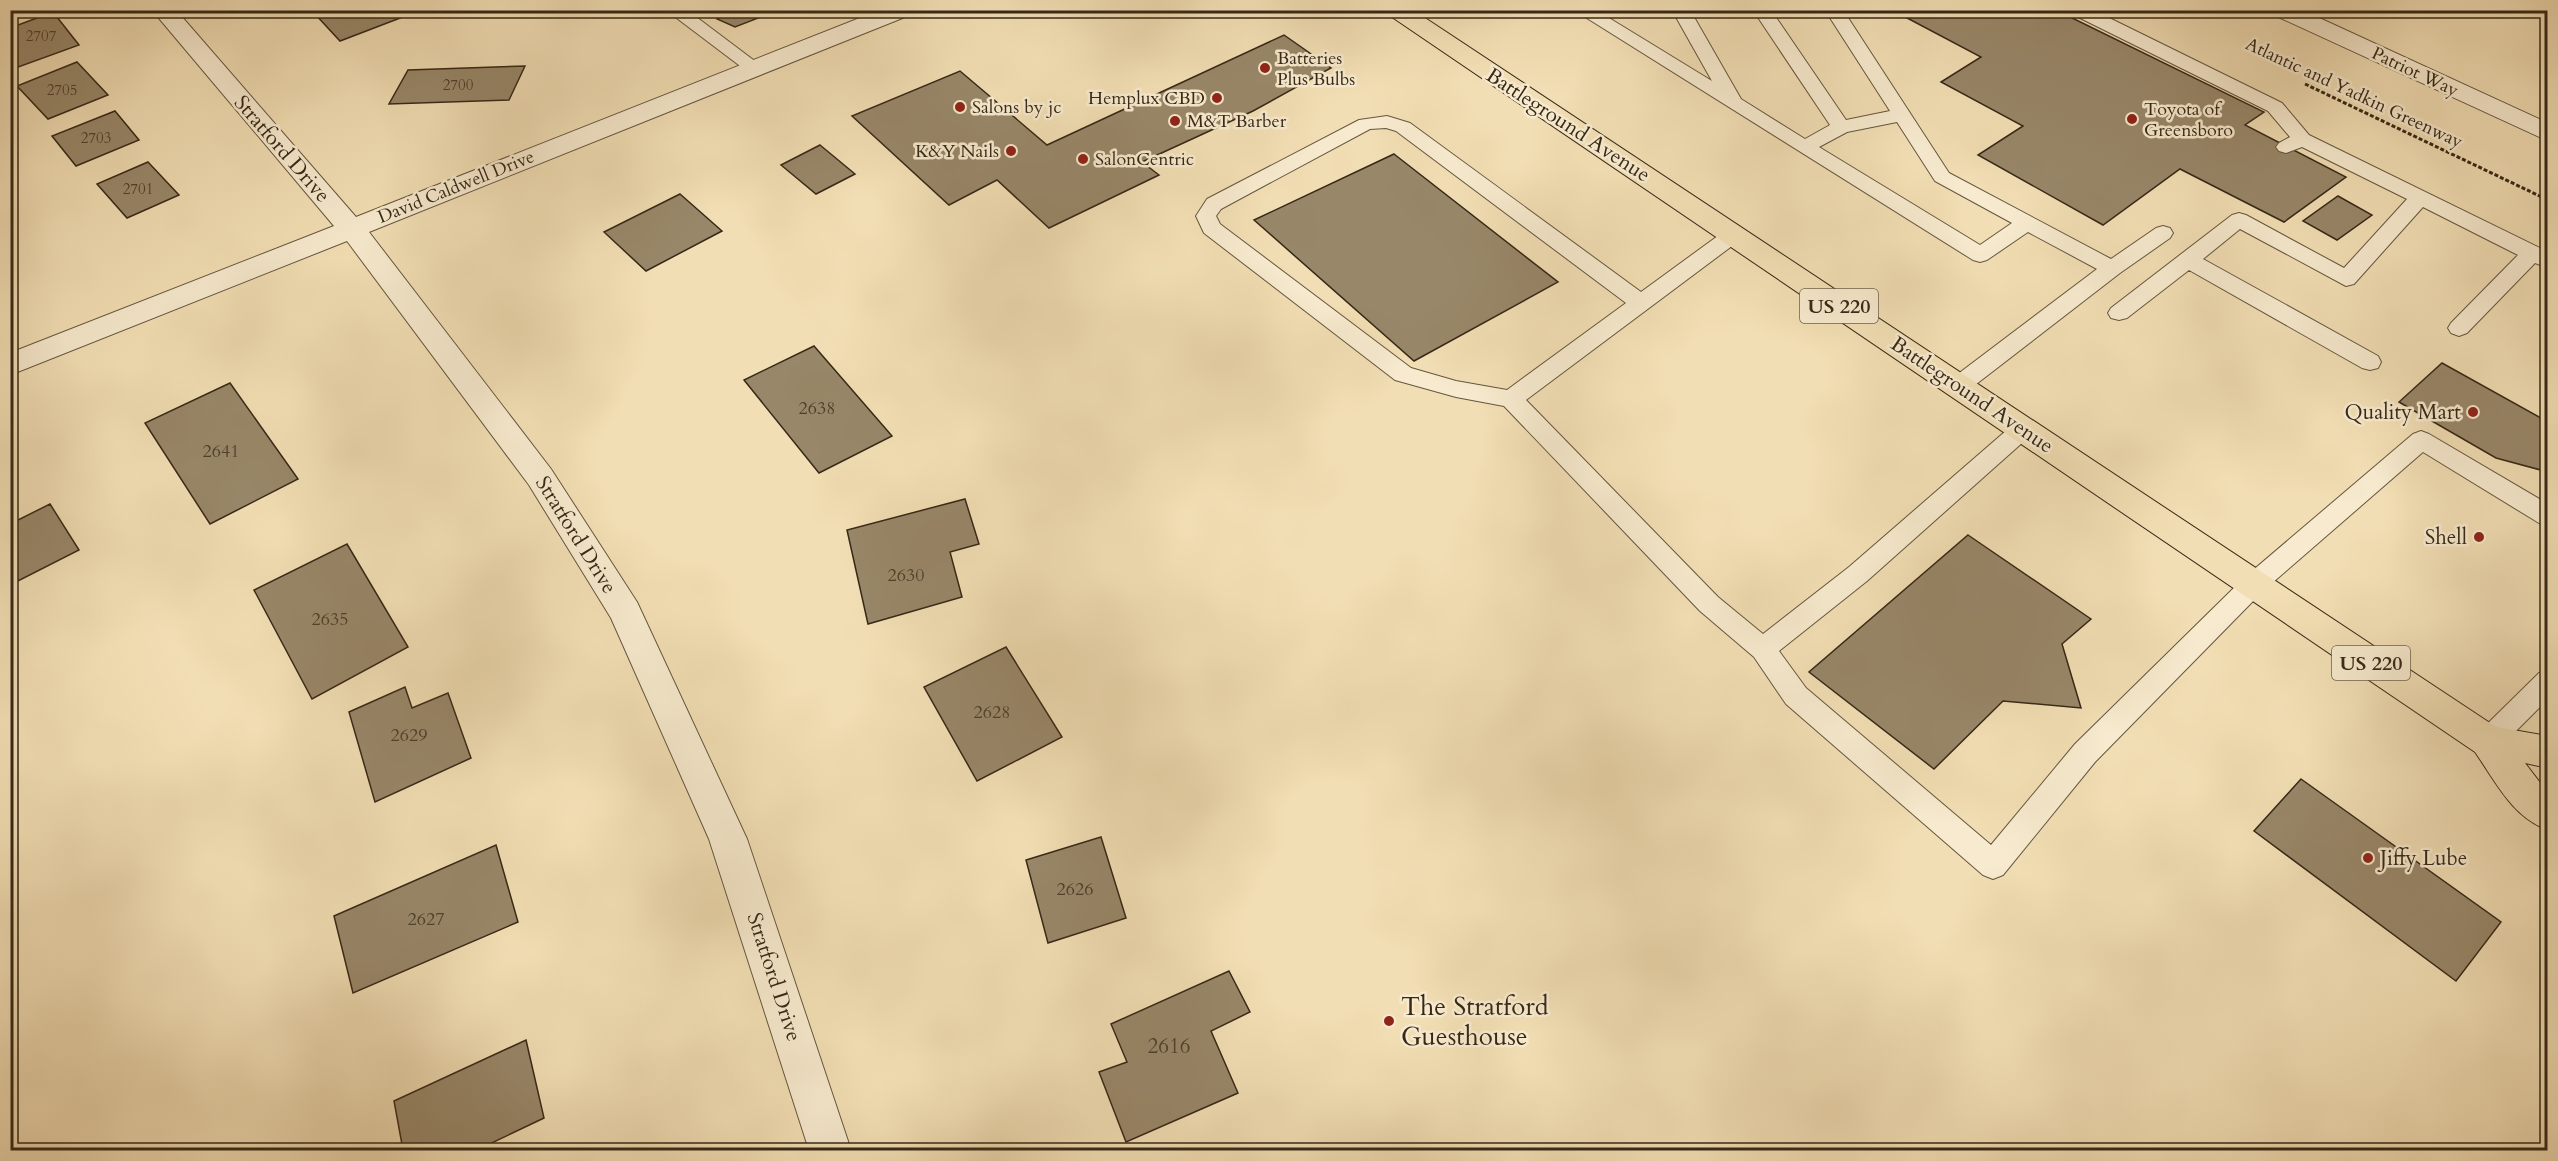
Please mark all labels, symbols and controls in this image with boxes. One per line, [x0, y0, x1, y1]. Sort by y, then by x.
house number: 2707 [26, 26, 57, 46]
street label: Atlantic and Yadkin Greenway [2241, 32, 2467, 155]
street label: Patriot Way [2368, 41, 2463, 103]
place label: Batteries Plus Bulbs [1277, 46, 1355, 92]
marker: Batteries Plus Bulbs [1258, 61, 1272, 75]
street label: Battleground Avenue [1480, 61, 1656, 189]
house number: 2700 [443, 75, 474, 95]
house number: 2705 [47, 80, 77, 100]
place label: Hemplux CBD [1088, 86, 1205, 111]
street label: Stratford Drive [227, 89, 337, 209]
marker: Hemplux CBD [1210, 91, 1224, 105]
place label: Salons by jc [972, 95, 1061, 120]
place label: Toyota of Greensboro [2144, 97, 2233, 143]
marker: Salons by jc [953, 100, 967, 114]
place label: M&T Barber [1187, 109, 1287, 134]
marker: Toyota of Greensboro [2125, 112, 2139, 126]
marker: M&T Barber [1168, 114, 1182, 128]
house number: 2703 [81, 128, 111, 148]
place label: K&Y Nails [915, 139, 999, 164]
street label: David Caldwell Drive [374, 144, 538, 230]
marker: K&Y Nails [1004, 144, 1018, 158]
place label: SalonCentric [1095, 147, 1194, 172]
marker: SalonCentric [1076, 152, 1090, 166]
house number: 2701 [123, 179, 153, 199]
road number: US 220 [1800, 289, 1878, 323]
street label: Battleground Avenue [1885, 330, 2059, 460]
house number: 2638 [799, 396, 835, 421]
place label: Quality Mart [2345, 398, 2461, 427]
marker: Quality Mart [2466, 405, 2480, 419]
house number: 2641 [203, 439, 239, 464]
street label: Stratford Drive [528, 471, 624, 599]
place label: Shell [2425, 523, 2467, 552]
marker: Shell [2472, 530, 2486, 544]
house number: 2630 [888, 563, 924, 588]
house number: 2635 [312, 607, 348, 632]
road number: US 220 [2332, 646, 2410, 680]
house number: 2628 [974, 700, 1010, 725]
house number: 2629 [391, 723, 427, 748]
place label: Jiffy Lube [2377, 844, 2467, 873]
marker: Jiffy Lube [2361, 851, 2375, 865]
house number: 2626 [1057, 877, 1093, 902]
house number: 2627 [408, 907, 444, 932]
street label: Stratford Drive [740, 909, 808, 1045]
place label: The Stratford Guesthouse [1401, 989, 1549, 1054]
marker: The Stratford Guesthouse [1382, 1014, 1396, 1028]
house number: 2616 [1147, 1032, 1191, 1061]

